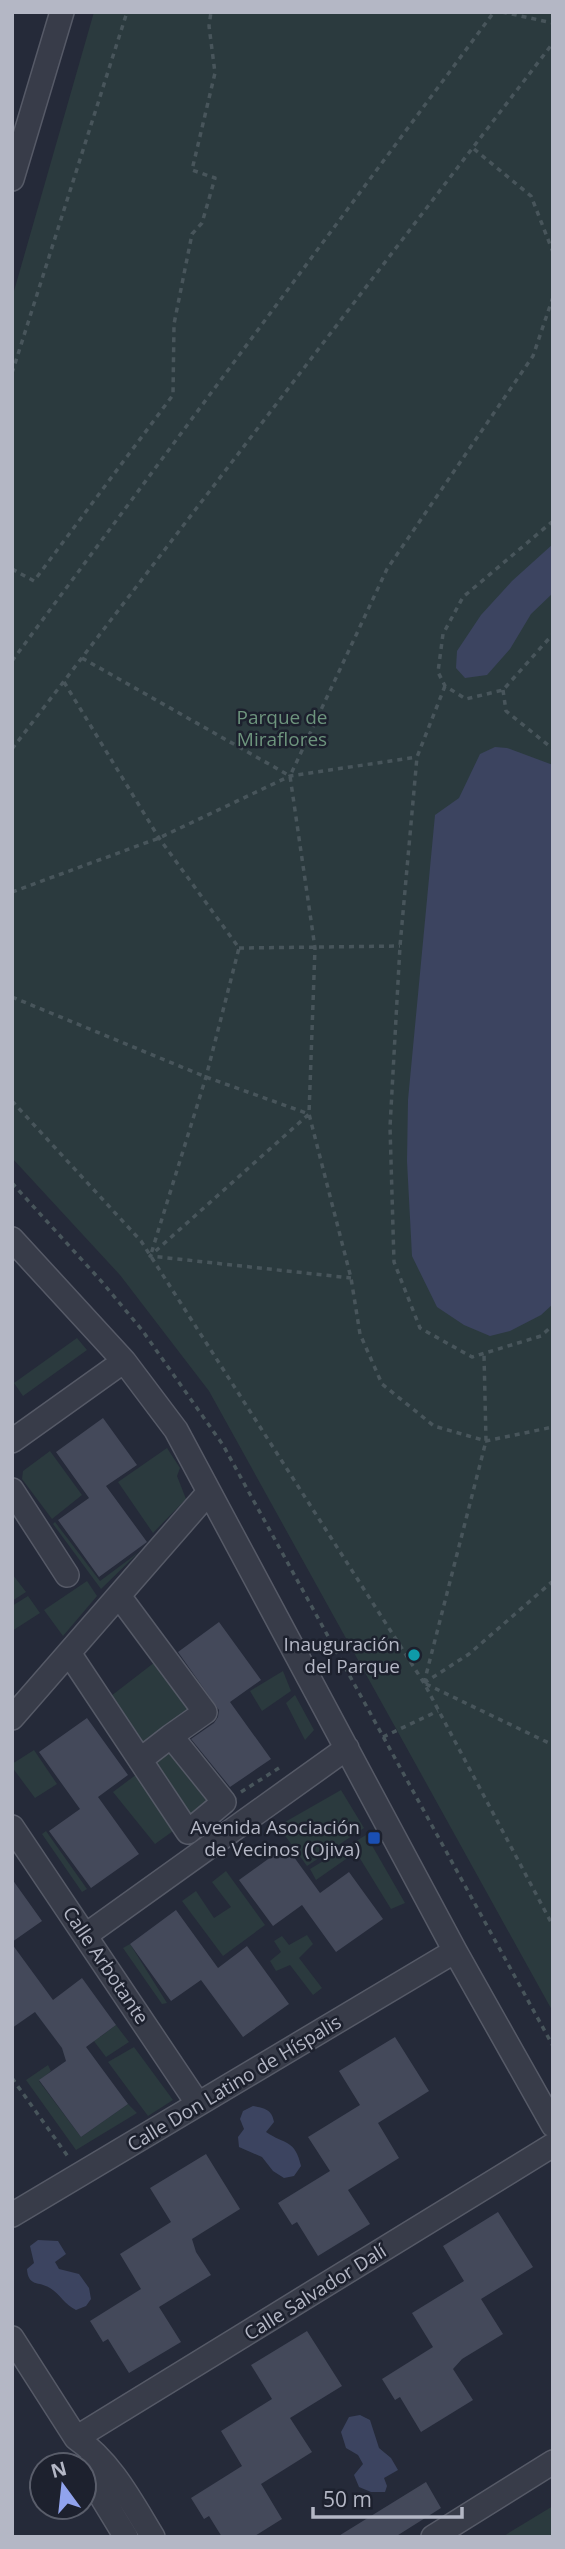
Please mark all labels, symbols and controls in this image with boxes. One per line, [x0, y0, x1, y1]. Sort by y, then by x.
park label: Parque de Miraflores [237, 704, 327, 752]
place label: Inauguración del Parque [284, 1631, 400, 1679]
marker: Inauguración del Parque [406, 1647, 422, 1663]
place label: Avenida Asociación de Vecinos (Ojiva) [190, 1814, 360, 1862]
marker: Avenida Asociación de Vecinos (Ojiva) [366, 1830, 382, 1846]
street label: Calle Arbotante [57, 1901, 155, 2029]
street label: Calle Don Latino de Híspalis [122, 2009, 346, 2157]
street label: Calle Salvador Dalí [239, 2237, 392, 2346]
north arrow [28, 2451, 98, 2521]
text: N [48, 2455, 69, 2484]
scale bar [313, 2476, 462, 2520]
text: 50 m [323, 2485, 372, 2513]

